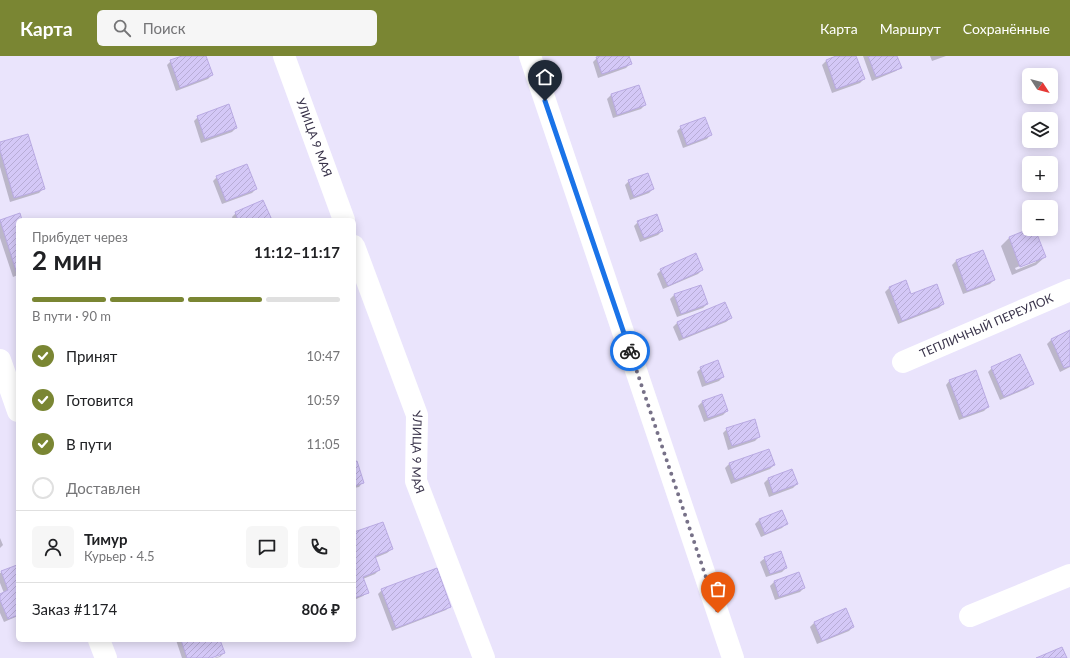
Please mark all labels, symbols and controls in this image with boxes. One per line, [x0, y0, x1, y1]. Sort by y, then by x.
search box [97, 10, 377, 46]
text: Карта [20, 17, 73, 40]
icon: search [111, 17, 133, 39]
text: Поиск [143, 19, 186, 37]
text: Карта [820, 20, 858, 37]
text: Маршрут [880, 20, 941, 37]
text: Сохранённые [963, 20, 1050, 37]
pin [528, 60, 562, 101]
icon: home [534, 66, 556, 88]
north arrow [1022, 68, 1058, 104]
map controls [1022, 68, 1058, 236]
street label: УЛИЦА 9 МАЯ [293, 96, 336, 179]
button: layers [1022, 112, 1058, 148]
button: + [1022, 156, 1058, 192]
button: − [1022, 200, 1058, 236]
text: Прибудет через [32, 229, 128, 245]
text: 11:12–11:17 [254, 243, 340, 261]
text: 2 мин [32, 244, 102, 276]
street label: ТЕПЛИЧНЫЙ ПЕРЕУЛОК [917, 290, 1055, 361]
text: В пути · 90 m [32, 308, 111, 324]
courier [610, 331, 650, 371]
icon: bike [619, 340, 641, 362]
icon: check [32, 345, 54, 367]
text: Принят [66, 347, 117, 365]
text: 10:47 [307, 348, 340, 364]
icon: check [32, 389, 54, 411]
text: Готовится [66, 391, 133, 409]
text: 10:59 [307, 392, 340, 408]
street label: УЛИЦА 9 МАЯ [408, 409, 428, 496]
icon: check [32, 433, 54, 455]
text: В пути [66, 435, 112, 453]
text: 11:05 [307, 436, 340, 452]
text: Доставлен [66, 479, 141, 497]
button: person [32, 526, 74, 568]
button: chat [246, 526, 288, 568]
button: phone [298, 526, 340, 568]
text: Тимур [84, 530, 127, 548]
text: Курьер · 4.5 [84, 548, 155, 564]
pin [701, 572, 735, 613]
icon: bag [707, 578, 729, 600]
text: Заказ #1174 [32, 600, 117, 618]
text: 806 ₽ [302, 600, 340, 618]

